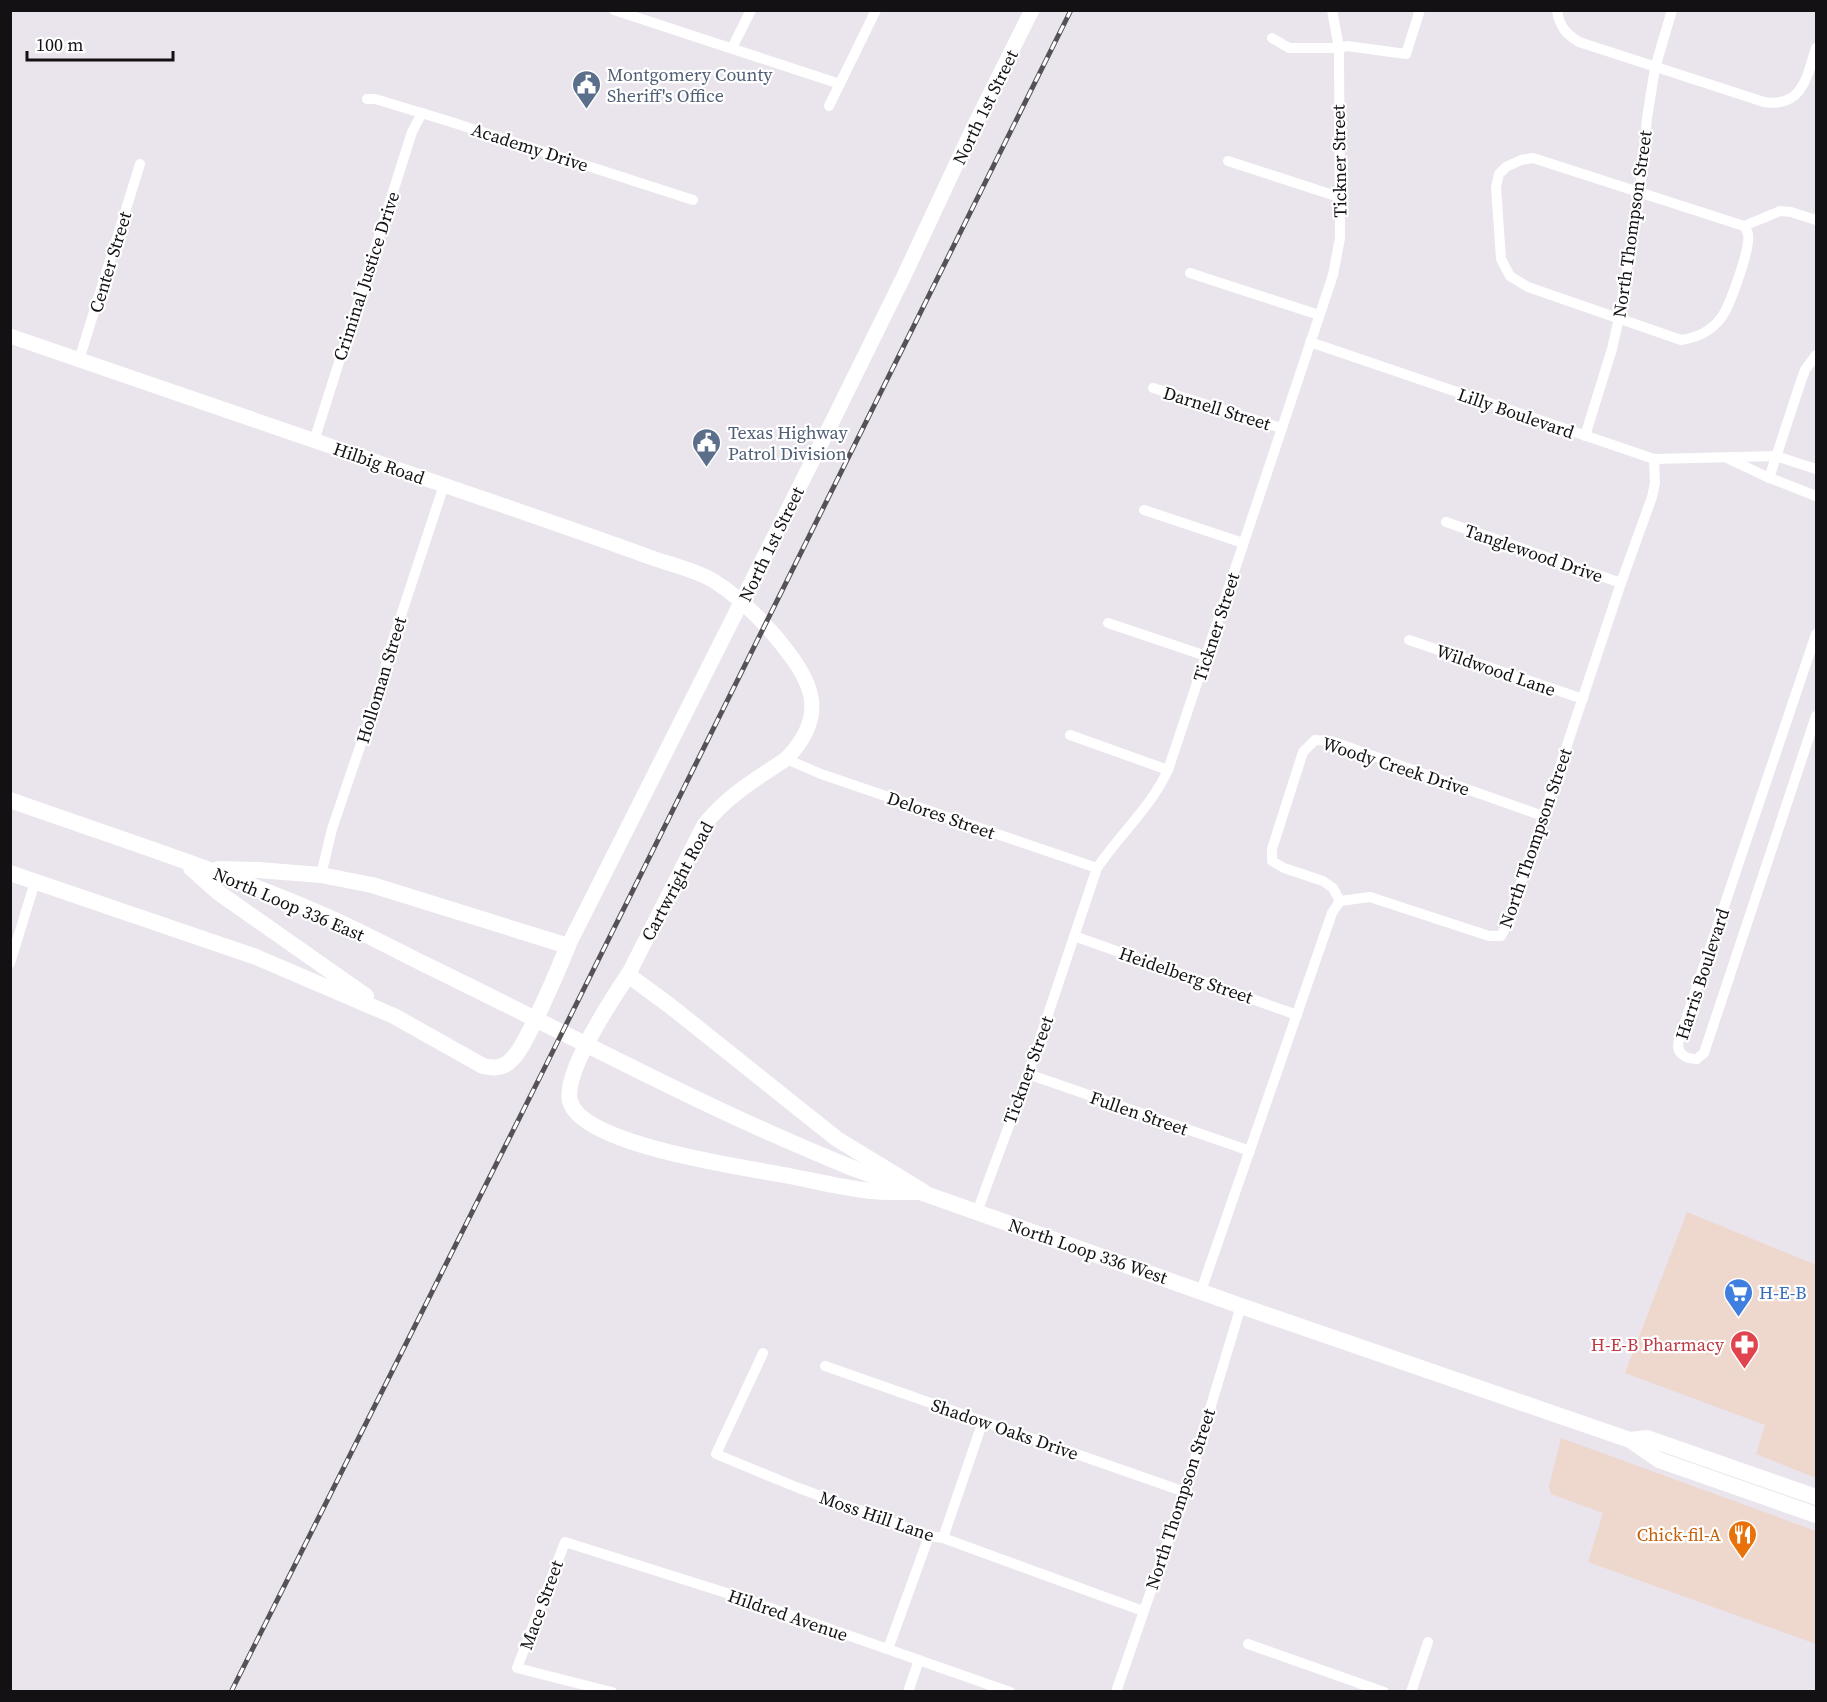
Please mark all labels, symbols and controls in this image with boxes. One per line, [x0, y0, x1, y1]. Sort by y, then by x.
scale bar [27, 24, 172, 62]
text: 100 m [36, 32, 83, 57]
street label: North 1st Street [946, 45, 1024, 169]
place label: Montgomery County Sheriff's Office [607, 62, 773, 108]
public building icon: Montgomery County Sheriff's Office [570, 68, 602, 110]
street label: Tickner Street [1326, 104, 1352, 218]
street label: Academy Drive [468, 116, 592, 178]
street label: North Thompson Street [1606, 129, 1658, 319]
street label: Criminal Justice Drive [327, 188, 405, 364]
street label: Center Street [83, 208, 137, 316]
street label: Darnell Street [1160, 380, 1274, 436]
street label: Lilly Boulevard [1455, 381, 1577, 445]
place label: Texas Highway Patrol Division [728, 420, 849, 466]
public building icon: Texas Highway Patrol Division [691, 426, 723, 468]
street label: Hilbig Road [330, 436, 428, 490]
street label: North 1st Street [732, 482, 810, 606]
street label: Tanglewood Drive [1462, 518, 1606, 588]
street label: Tickner Street [1187, 569, 1245, 685]
street label: Holloman Street [350, 614, 412, 746]
street label: Wildwood Lane [1433, 638, 1559, 702]
street label: Woody Creek Drive [1319, 730, 1473, 802]
street label: North Thompson Street [1492, 745, 1578, 931]
street label: Delores Street [884, 785, 998, 845]
street label: Cartwright Road [635, 817, 719, 945]
street label: North Loop 336 East [210, 861, 368, 947]
street label: Harris Boulevard [1669, 905, 1735, 1043]
street label: Heidelberg Street [1116, 940, 1256, 1010]
street label: Tickner Street [997, 1012, 1059, 1127]
street label: Fullen Street [1087, 1085, 1191, 1141]
street label: North Loop 336 West [1005, 1212, 1171, 1290]
supermarket icon: H-E-B [1722, 1276, 1754, 1318]
place label: H-E-B [1759, 1280, 1807, 1305]
pharmacy icon: H-E-B Pharmacy [1729, 1328, 1761, 1370]
place label: H-E-B Pharmacy [1591, 1332, 1725, 1357]
street label: Shadow Oaks Drive [928, 1392, 1082, 1466]
street label: North Thompson Street [1139, 1405, 1221, 1593]
street label: Moss Hill Lane [816, 1485, 938, 1547]
restaurant icon: Chick-fil-A [1726, 1518, 1758, 1560]
place label: Chick-fil-A [1637, 1522, 1721, 1547]
street label: Mace Street [513, 1557, 569, 1653]
street label: Hildred Avenue [725, 1583, 851, 1647]

